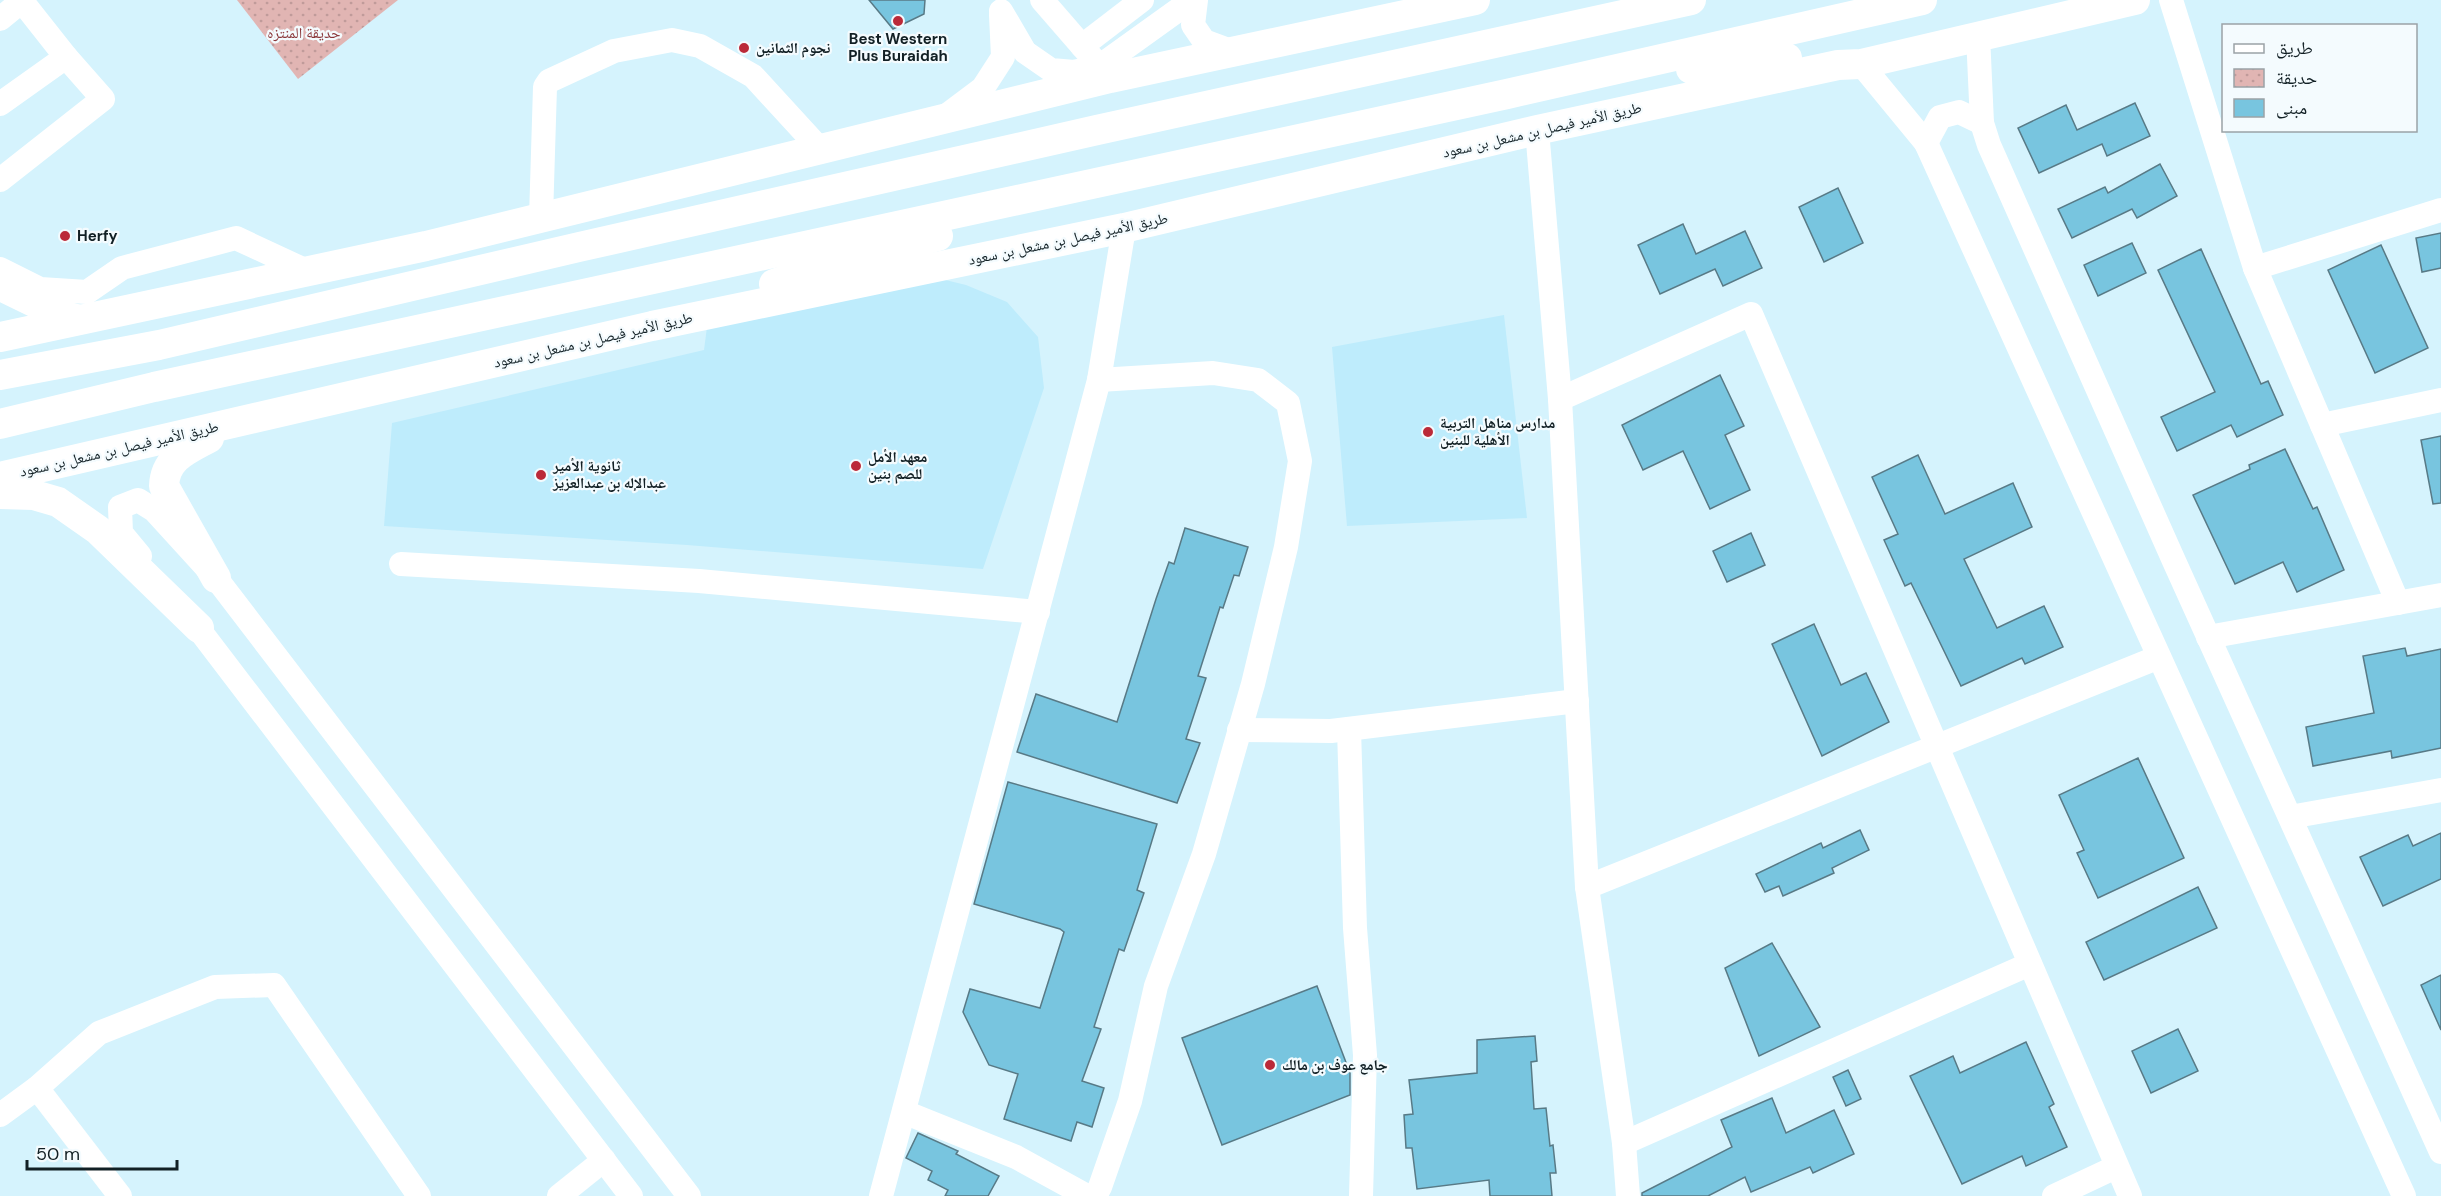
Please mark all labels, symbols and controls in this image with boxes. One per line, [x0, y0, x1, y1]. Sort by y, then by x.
marker: Best Western Plus Buraidah [891, 14, 905, 28]
park label: حديقة المنتزه [267, 23, 341, 43]
legend [2222, 24, 2417, 132]
place label: Best Western Plus Buraidah [848, 29, 948, 66]
text: طريق [2276, 36, 2313, 60]
place label: نجوم الثمانين [756, 38, 830, 58]
marker: نجوم الثمانين [737, 41, 751, 55]
text: حديقة [2276, 66, 2317, 90]
text: مبنى [2276, 96, 2307, 120]
street label: طريق الأمير فيصل بن مشعل بن سعود [1441, 97, 1643, 163]
street label: طريق الأمير فيصل بن مشعل بن سعود [966, 208, 1170, 270]
place label: Herfy [77, 226, 118, 246]
marker: Herfy [58, 229, 72, 243]
street label: طريق الأمير فيصل بن مشعل بن سعود [492, 307, 694, 373]
place label: مدارس مناهل التربية الأهلية للبنين [1440, 413, 1555, 450]
street label: طريق الأمير فيصل بن مشعل بن سعود [18, 416, 220, 482]
marker: مدارس مناهل التربية الأهلية للبنين [1421, 425, 1435, 439]
place label: معهد الأمل للصم بنين [868, 447, 927, 484]
place label: ثانوية الأمير عبدالإله بن عبدالعزيز [552, 456, 666, 493]
marker: معهد الأمل للصم بنين [849, 459, 863, 473]
marker: ثانوية الأمير عبدالإله بن عبدالعزيز [534, 468, 548, 482]
place label: جامع عوف بن مالك [1282, 1055, 1388, 1075]
marker: جامع عوف بن مالك [1263, 1058, 1277, 1072]
scale bar [27, 1133, 177, 1171]
text: 50 m [36, 1142, 80, 1166]

